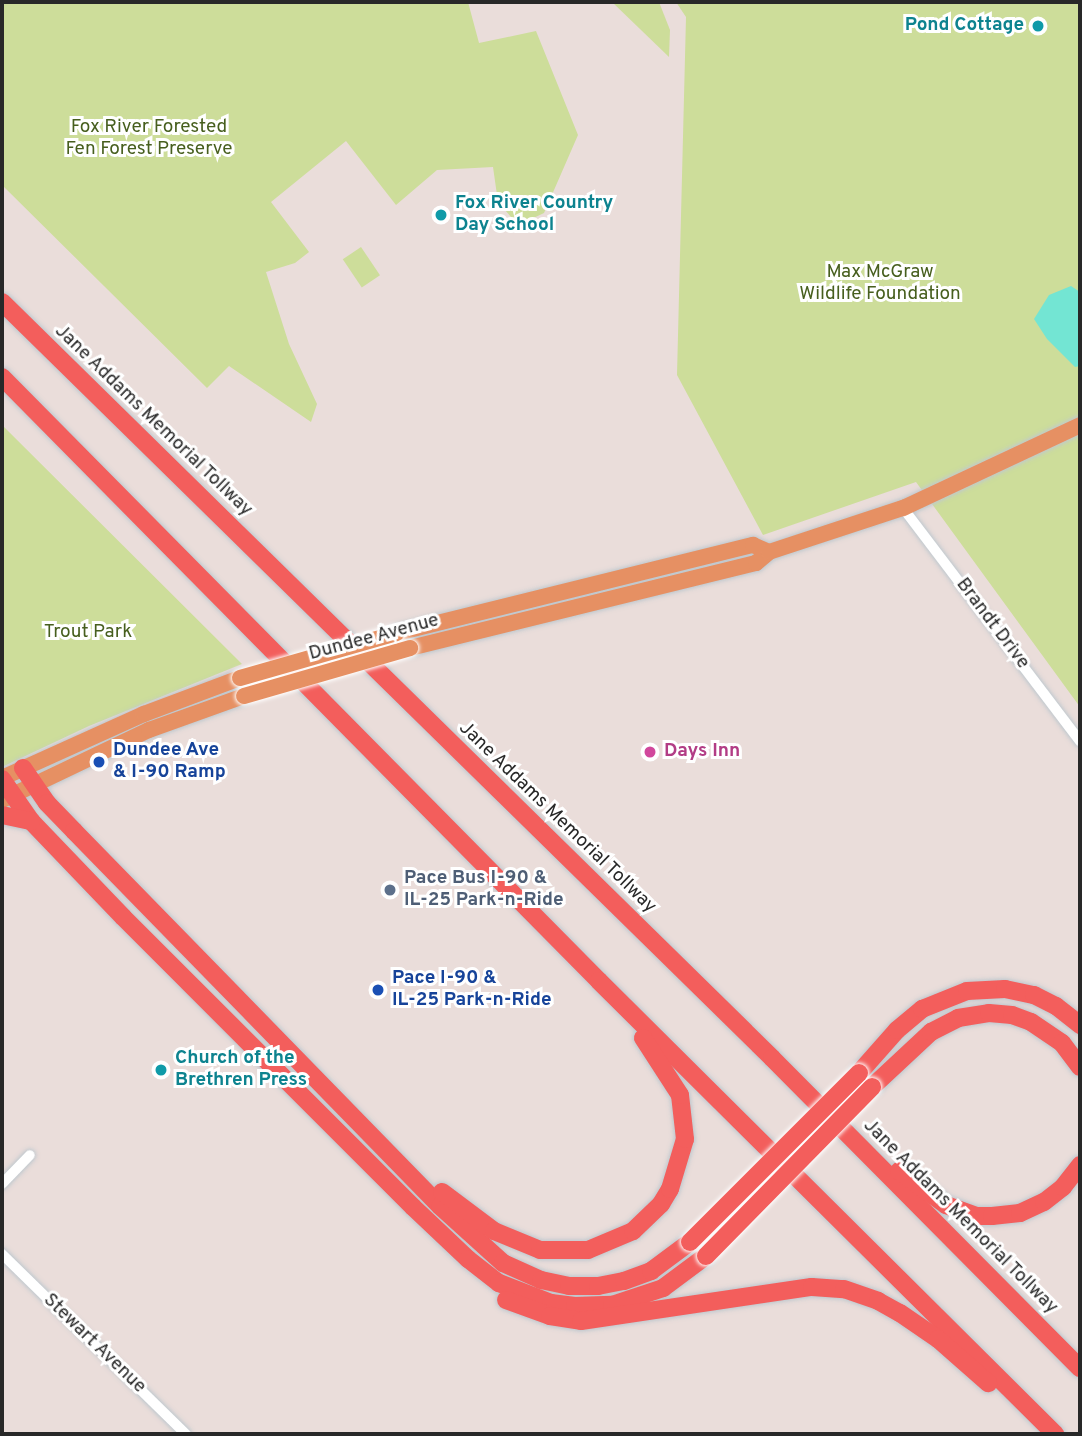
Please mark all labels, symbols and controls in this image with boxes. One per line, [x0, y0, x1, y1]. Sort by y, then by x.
place label: Pond Cottage [905, 15, 1024, 37]
marker: Pond Cottage [1030, 18, 1046, 34]
park label: Fox River Forested Fen Forest Preserve [65, 117, 233, 161]
place label: Fox River Country Day School [455, 193, 613, 237]
marker: Fox River Country Day School [433, 207, 449, 223]
park label: Max McGraw Wildlife Foundation [799, 262, 961, 306]
street label: Jane Addams Memorial Tollway [49, 320, 257, 522]
street label: Brandt Drive [950, 574, 1034, 674]
street label: Dundee Avenue [306, 610, 442, 666]
park label: Trout Park [44, 622, 132, 644]
street label: Jane Addams Memorial Tollway [453, 717, 661, 919]
place label: Dundee Ave & I-90 Ramp [113, 740, 226, 784]
place label: Days Inn [664, 741, 740, 763]
marker: Days Inn [642, 744, 658, 760]
marker: Dundee Ave & I-90 Ramp [91, 754, 107, 770]
place label: Pace Bus I-90 & IL-25 Park-n-Ride [404, 868, 563, 912]
marker: Pace Bus I-90 & IL-25 Park-n-Ride [382, 882, 398, 898]
place label: Pace I-90 & IL-25 Park-n-Ride [392, 968, 551, 1012]
marker: Pace I-90 & IL-25 Park-n-Ride [370, 982, 386, 998]
place label: Church of the Brethren Press [175, 1048, 307, 1092]
marker: Church of the Brethren Press [153, 1062, 169, 1078]
street label: Jane Addams Memorial Tollway [857, 1114, 1063, 1320]
street label: Stewart Avenue [38, 1289, 150, 1399]

